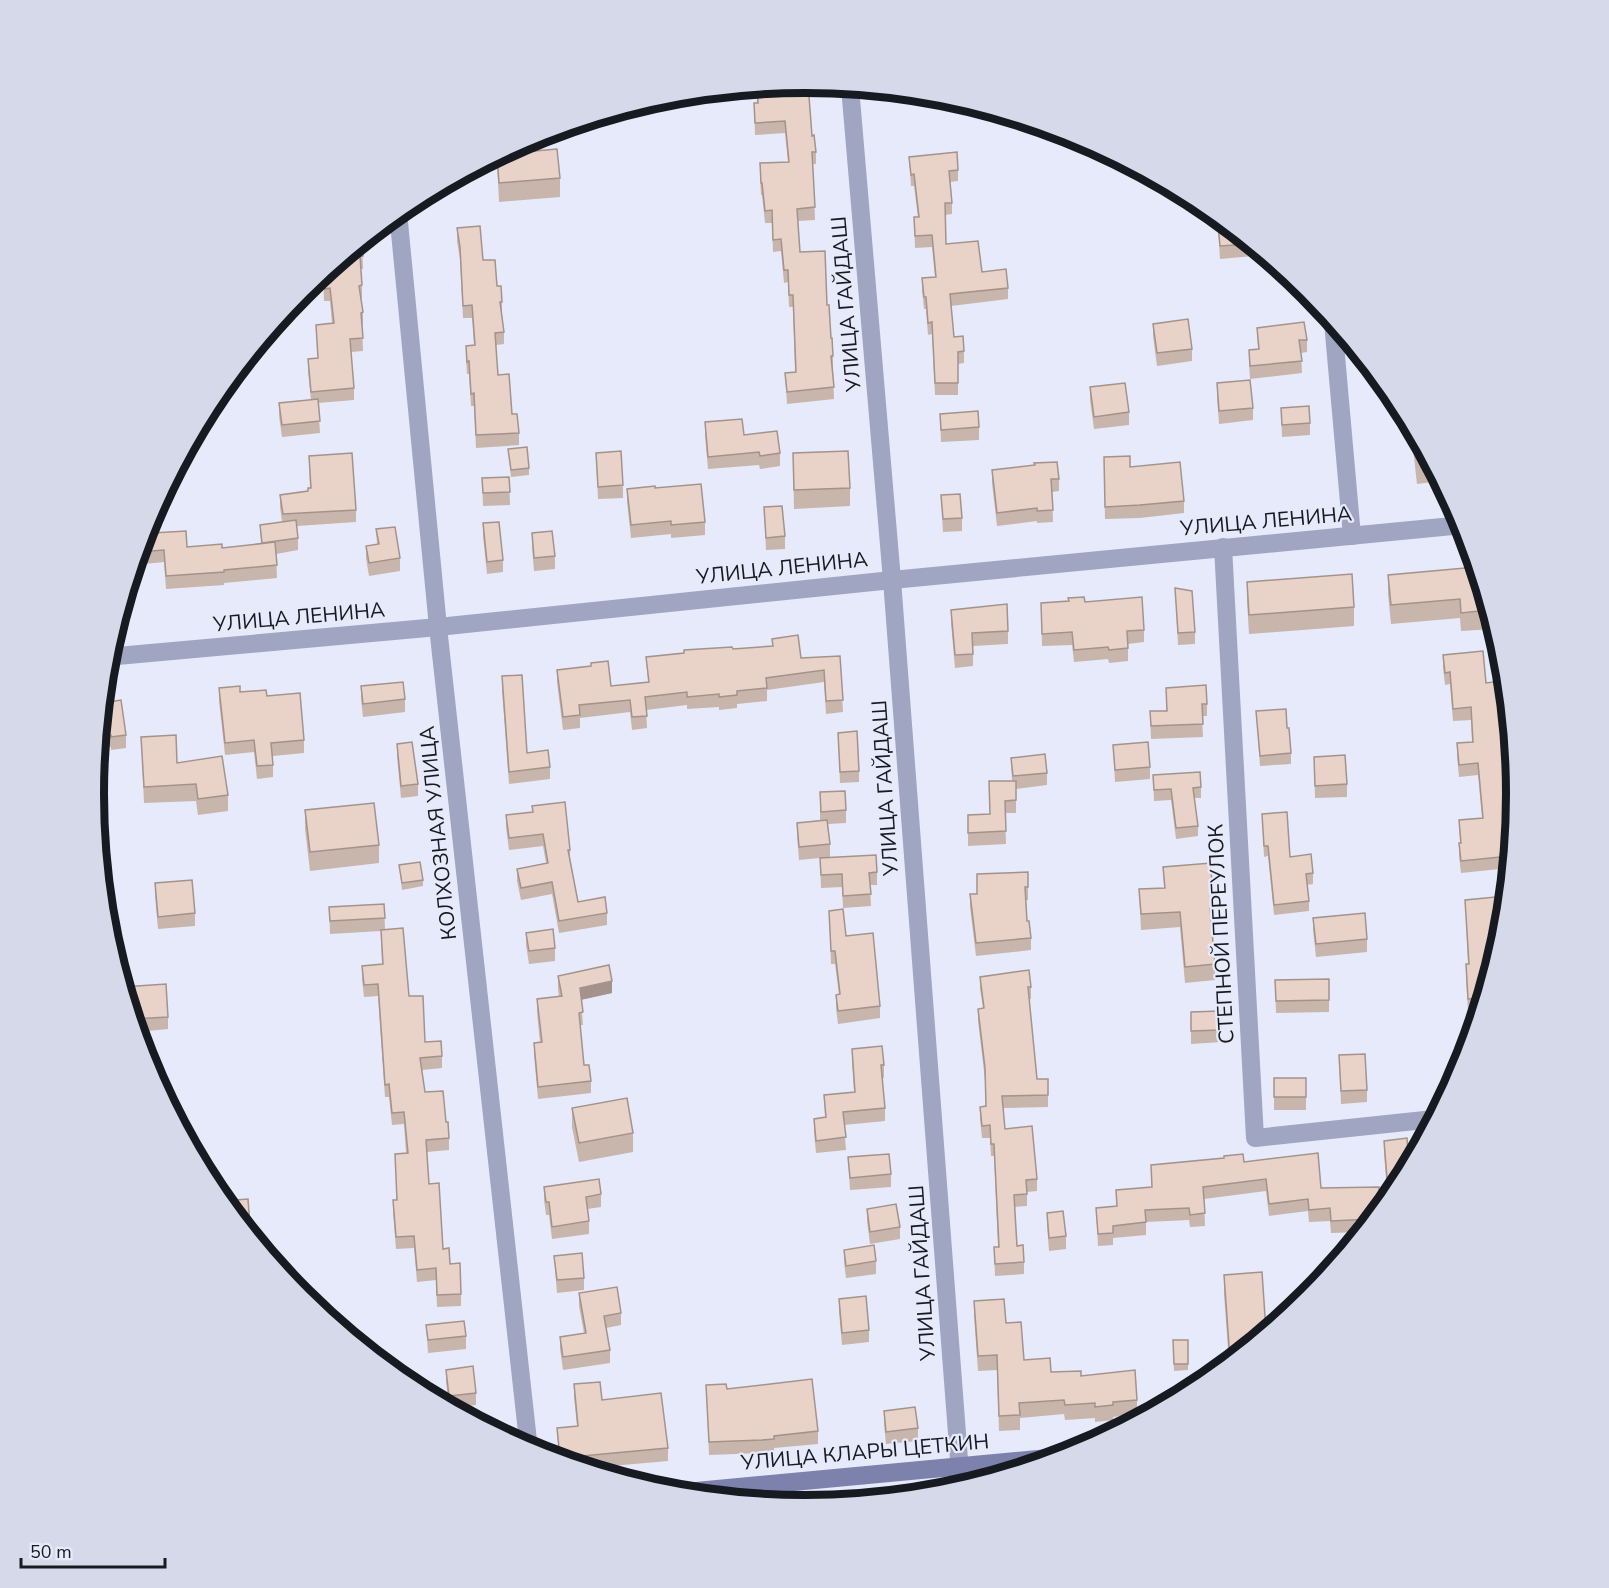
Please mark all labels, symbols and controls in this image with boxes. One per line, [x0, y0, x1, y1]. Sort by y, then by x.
street label: УЛИЦА ГАЙДАШ [824, 215, 868, 394]
street label: УЛИЦА ЛЕНИНА [1178, 500, 1353, 543]
street label: УЛИЦА ЛЕНИНА [694, 545, 869, 591]
street label: УЛИЦА ЛЕНИНА [211, 596, 386, 639]
street label: УЛИЦА ГАЙДАШ [865, 699, 905, 878]
street label: КОЛХОЗНАЯ УЛИЦА [413, 725, 463, 941]
street label: СТЕПНОЙ ПЕРЕУЛОК [1201, 823, 1241, 1045]
street label: УЛИЦА ГАЙДАШ [902, 1184, 942, 1363]
street label: УЛИЦА КЛАРЫ ЦЕТКИН [739, 1427, 990, 1477]
scale bar [21, 1531, 165, 1569]
text: 50 m [30, 1540, 72, 1564]

